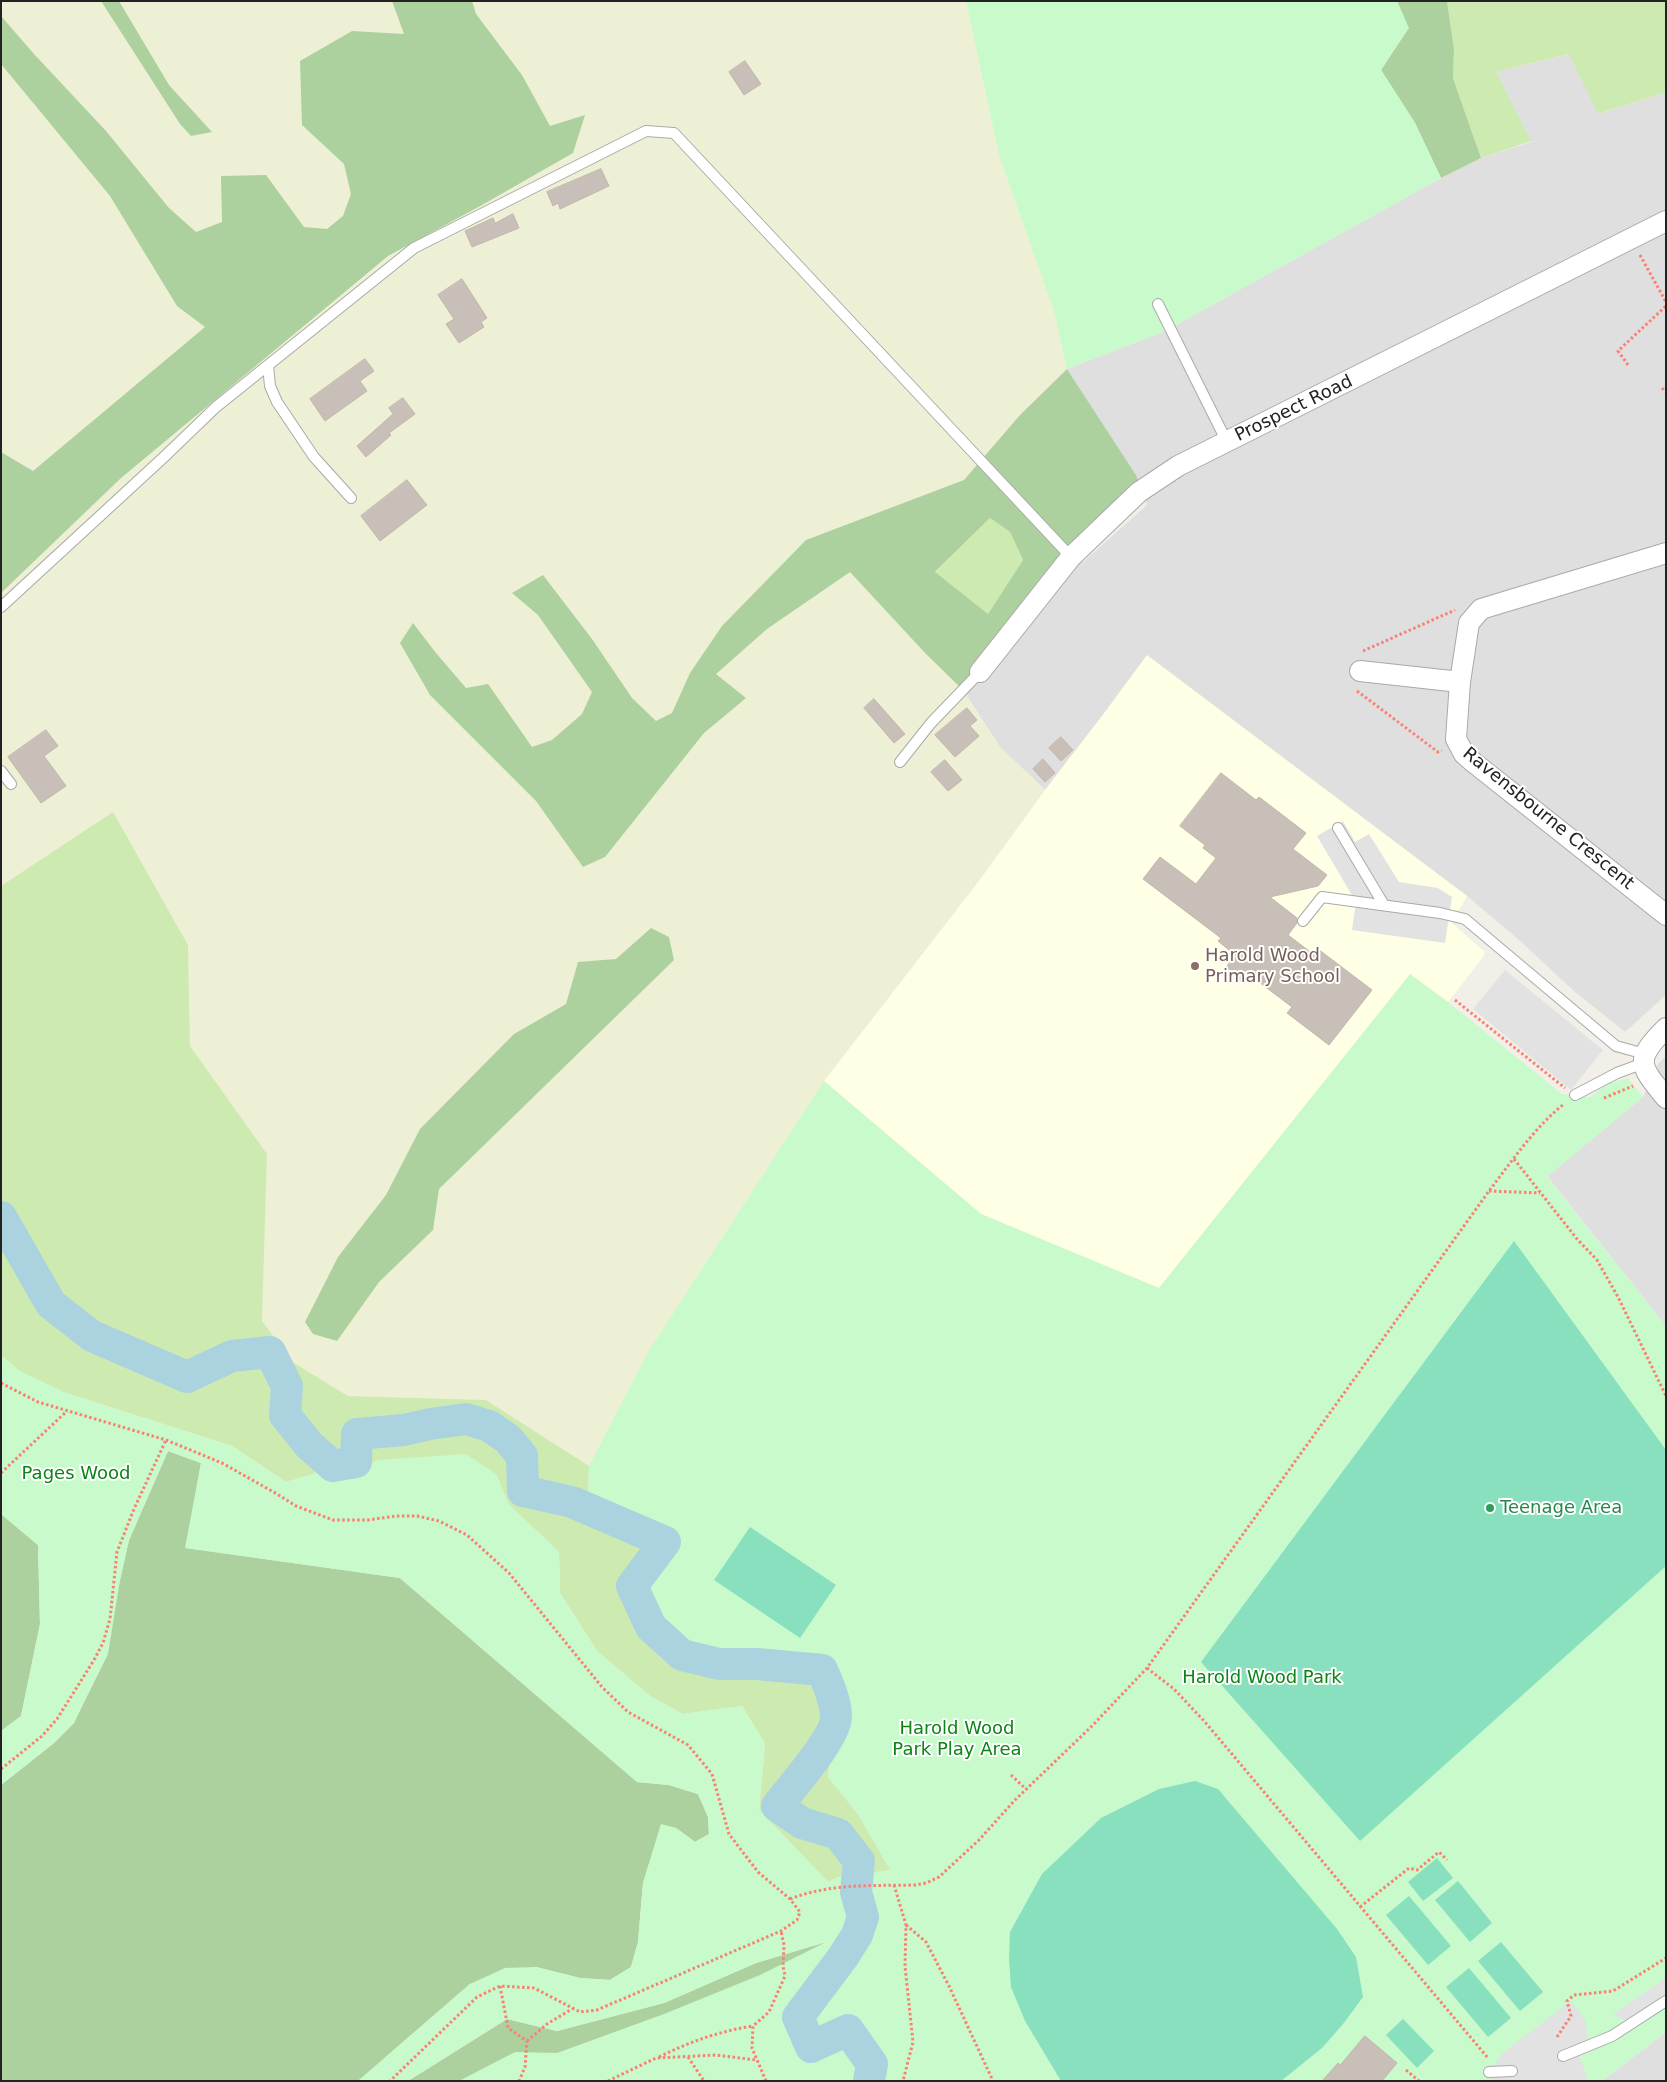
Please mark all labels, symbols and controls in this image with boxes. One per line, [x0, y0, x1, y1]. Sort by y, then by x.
street label: Prospect Road [1232, 371, 1356, 447]
street label: Ravensbourne Crescent [1458, 743, 1638, 895]
place label: Harold Wood Primary School [1205, 945, 1340, 988]
marker: Harold Wood Primary School [1189, 960, 1201, 972]
park label: Pages Wood [22, 1463, 130, 1485]
place label: Teenage Area [1500, 1497, 1622, 1519]
marker: Teenage Area [1484, 1502, 1496, 1514]
park label: Harold Wood Park [1182, 1667, 1342, 1689]
park label: Harold Wood Park Play Area [892, 1718, 1022, 1760]

